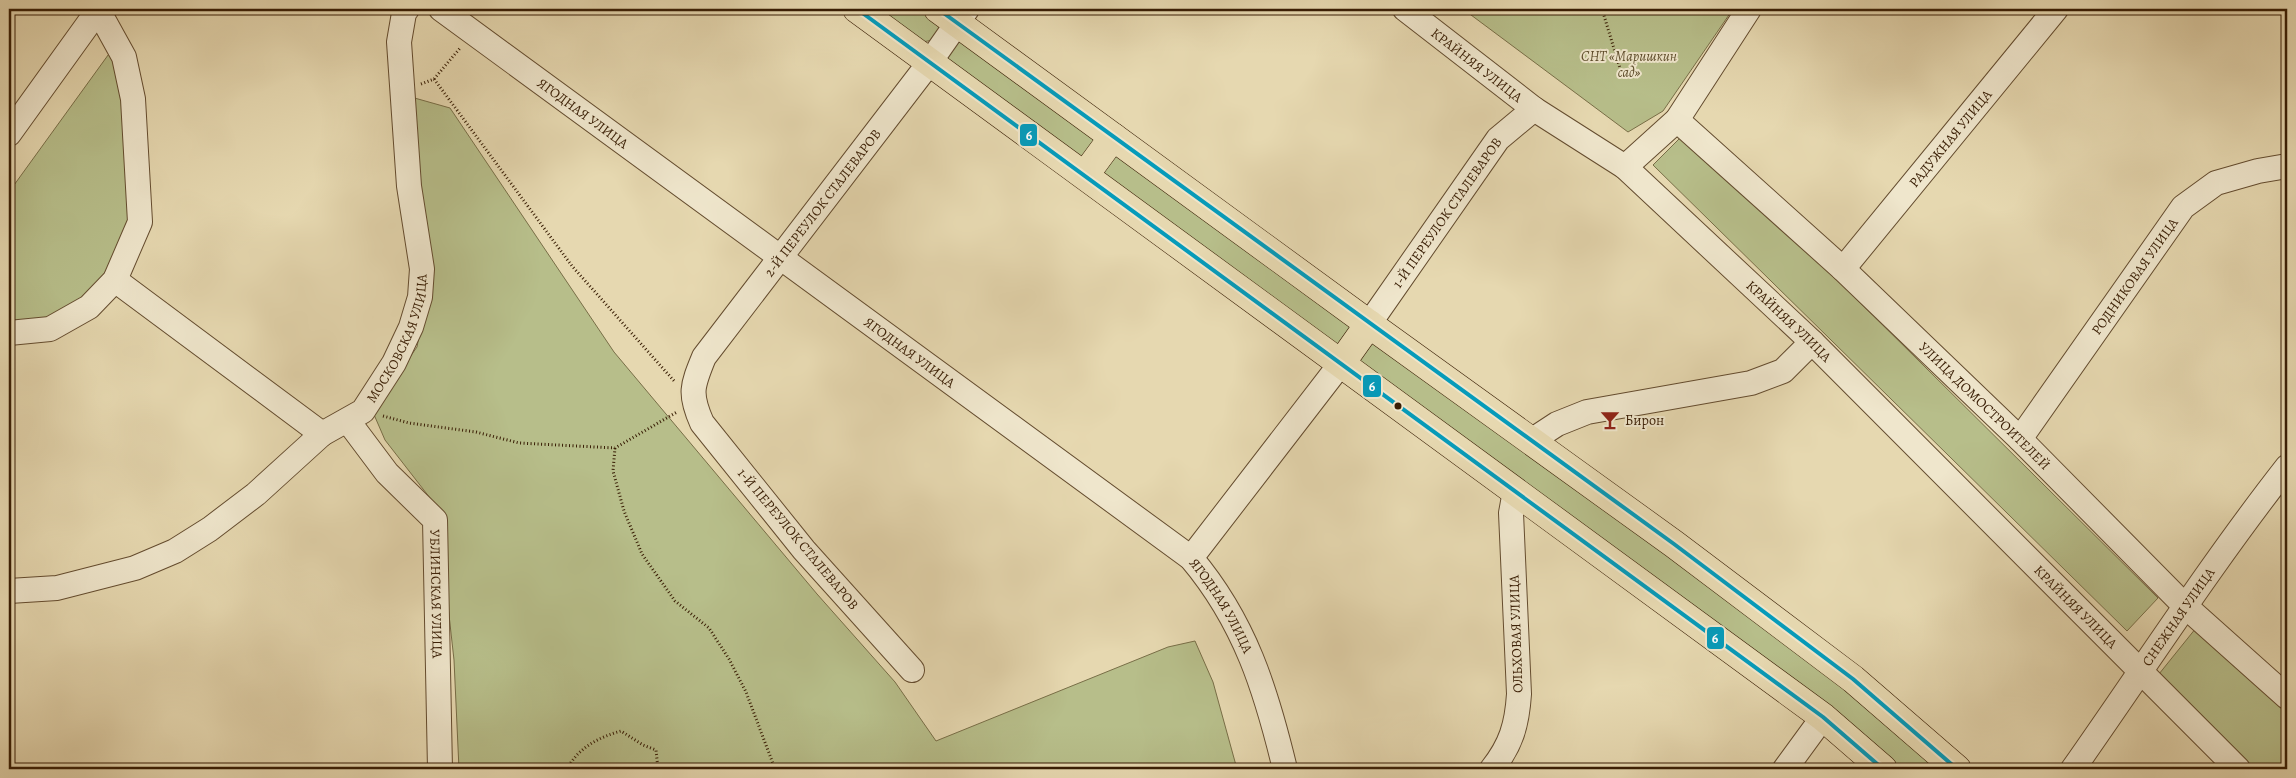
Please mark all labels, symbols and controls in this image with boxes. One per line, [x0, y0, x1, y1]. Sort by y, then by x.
street label: КРАЙНЯЯ УЛИЦА [1427, 23, 1527, 107]
park label: СНТ «Маришкин сад» [1581, 47, 1677, 82]
street label: ЯГОДНАЯ УЛИЦА [534, 73, 633, 153]
street label: РАДУЖНАЯ УЛИЦА [1904, 85, 1996, 191]
line badge: 6 [1019, 123, 1038, 147]
street label: 2-Й ПЕРЕУЛОК СТАЛЕВАРОВ [760, 125, 885, 280]
text: 6 [1026, 126, 1033, 145]
street label: 1-Й ПЕРЕУЛОК СТАЛЕВАРОВ [1388, 133, 1506, 292]
street label: РОДНИКОВАЯ УЛИЦА [2087, 213, 2183, 338]
street label: МОСКОВСКАЯ УЛИЦА [361, 273, 431, 406]
street label: КРАЙНЯЯ УЛИЦА [1742, 276, 1836, 366]
street label: ЯГОДНАЯ УЛИЦА [860, 312, 960, 392]
street label: УЛИЦА ДОМОСТРОИТЕЛЕЙ [1915, 338, 2055, 474]
line badge: 6 [1362, 374, 1382, 398]
text: 6 [1369, 377, 1376, 396]
unlabelled marker [1393, 401, 1403, 411]
bar icon: Бирон [1599, 409, 1621, 431]
place label: Бирон [1625, 411, 1664, 430]
street label: 1-Й ПЕРЕУЛОК СТАЛЕВАРОВ [733, 464, 863, 614]
street label: УБЛИНСКАЯ УЛИЦА [426, 529, 447, 659]
street label: ЯГОДНАЯ УЛИЦА [1185, 554, 1258, 657]
street label: КРАЙНЯЯ УЛИЦА [2030, 561, 2122, 653]
street label: СНЕЖНАЯ УЛИЦА [2137, 563, 2219, 670]
street label: ОЛЬХОВАЯ УЛИЦА [1504, 574, 1528, 693]
line badge: 6 [1706, 626, 1725, 650]
text: 6 [1712, 629, 1719, 648]

